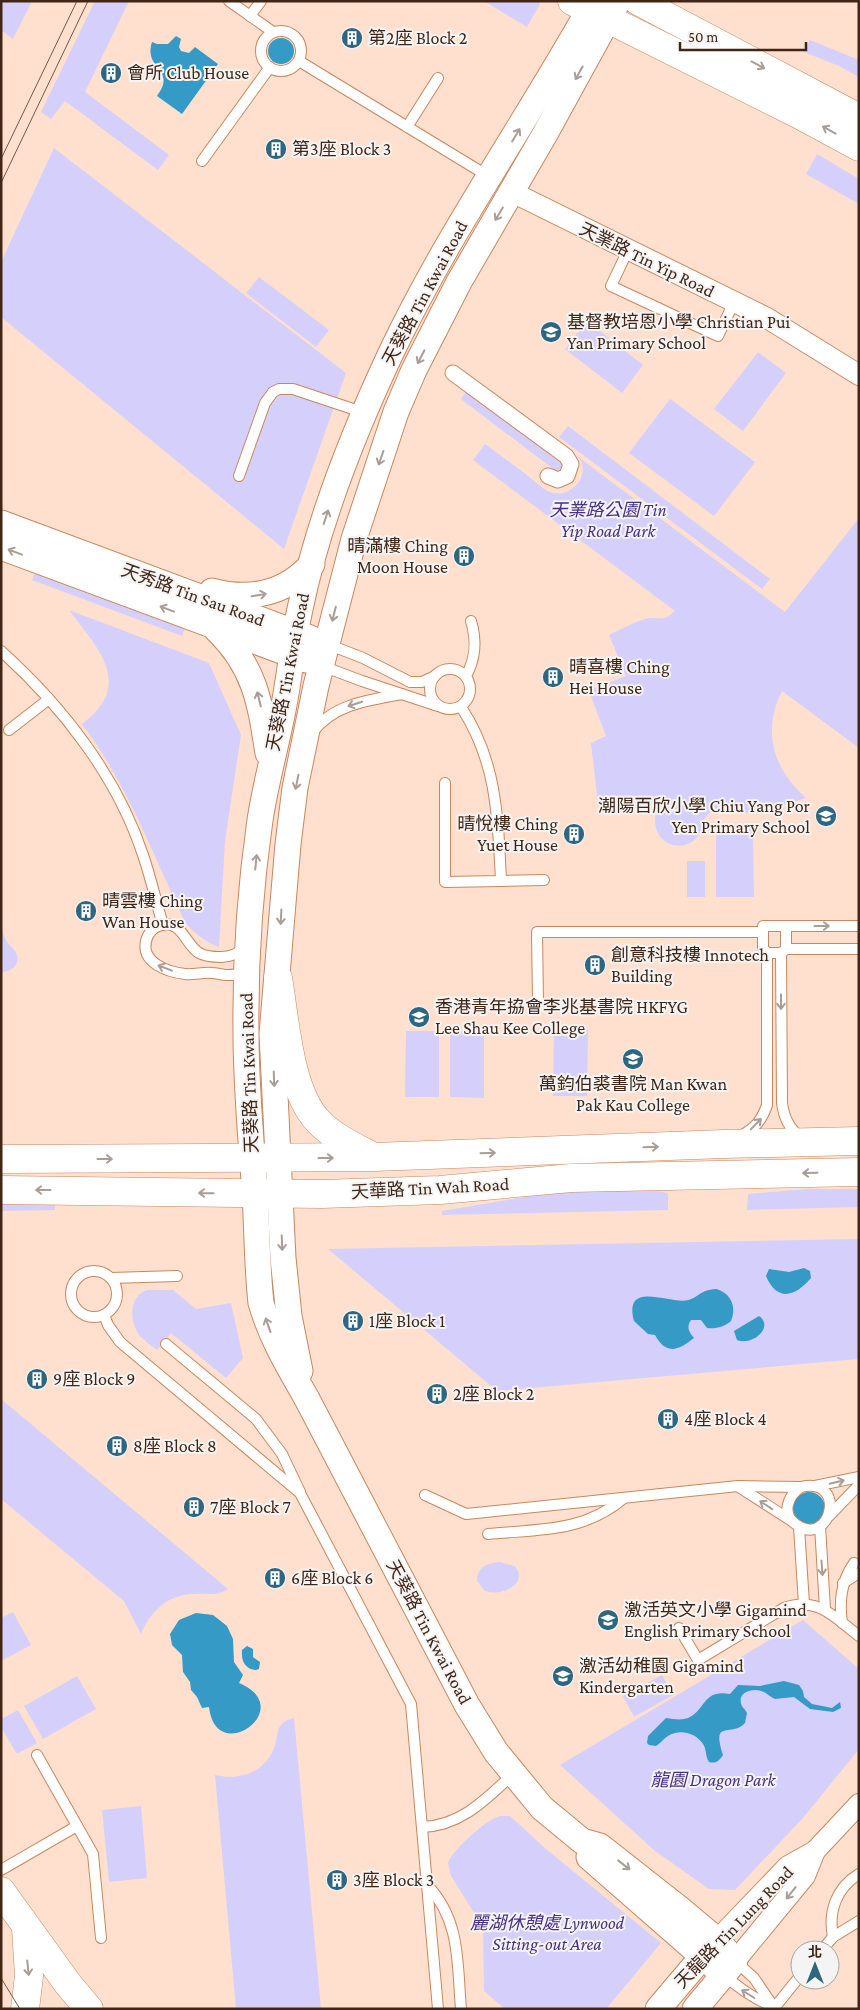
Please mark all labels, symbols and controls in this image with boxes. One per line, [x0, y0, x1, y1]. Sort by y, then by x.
scale bar [680, 20, 806, 52]
building icon: 第2座 Block 2 [340, 26, 364, 50]
place label: 第2座 Block 2 [368, 28, 467, 48]
text: 50 m [688, 29, 718, 45]
building icon: 會所 Club House [99, 61, 123, 85]
one-way arrow [750, 61, 765, 70]
place label: 會所 Club House [127, 63, 249, 83]
one-way arrow [574, 66, 584, 81]
one-way arrow [822, 125, 836, 135]
one-way arrow [511, 129, 521, 143]
building icon: 第3座 Block 3 [264, 137, 288, 161]
place label: 第3座 Block 3 [292, 139, 391, 159]
one-way arrow [493, 207, 503, 221]
street label: 天葵路 Tin Kwai Road [378, 217, 472, 369]
street label: 天業路 Tin Yip Road [576, 219, 718, 302]
place label: 基督教培恩小學 Christian Pui Yan Primary School [567, 312, 790, 353]
school or university icon: 基督教培恩小學 Christian Pui Yan Primary School [539, 320, 563, 344]
one-way arrow [416, 349, 425, 364]
one-way arrow [375, 450, 385, 466]
park label: 天業路公園 Tin Yip Road Park [549, 500, 667, 541]
one-way arrow [322, 510, 331, 526]
place label: 晴滿樓 Ching Moon House [347, 536, 448, 577]
building icon: 晴滿樓 Ching Moon House [452, 544, 476, 568]
one-way arrow [8, 547, 23, 557]
street label: 天秀路 Tin Sau Road [119, 560, 268, 630]
one-way arrow [251, 589, 267, 599]
street label: 天葵路 Tin Kwai Road [263, 591, 313, 753]
one-way arrow [160, 604, 176, 613]
one-way arrow [329, 606, 338, 622]
place label: 晴喜樓 Ching Hei House [569, 657, 670, 698]
building icon: 晴喜樓 Ching Hei House [541, 665, 565, 689]
one-way arrow [254, 692, 263, 708]
one-way arrow [348, 700, 363, 709]
one-way arrow [291, 773, 301, 789]
place label: 潮陽百欣小學 Chiu Yang Por Yen Primary School [598, 796, 811, 837]
school or university icon: 潮陽百欣小學 Chiu Yang Por Yen Primary School [814, 804, 838, 828]
place label: 晴悅樓 Ching Yuet House [457, 814, 558, 855]
building icon: 晴悅樓 Ching Yuet House [562, 822, 586, 846]
one-way arrow [251, 854, 260, 870]
place label: 晴雲樓 Ching Wan House [102, 891, 203, 932]
building icon: 晴雲樓 Ching Wan House [74, 899, 98, 923]
one-way arrow [277, 909, 286, 925]
one-way arrow [814, 921, 830, 931]
place label: 創意科技樓 Innotech Building [611, 945, 769, 986]
building icon: 創意科技樓 Innotech Building [583, 953, 607, 977]
one-way arrow [158, 963, 173, 972]
street label: 天葵路 Tin Kwai Road [236, 992, 262, 1154]
one-way arrow [776, 993, 786, 1009]
place label: 香港青年拹會李兆基書院 HKFYG Lee Shau Kee College [435, 997, 688, 1038]
school or university icon: 香港青年拹會李兆基書院 HKFYG Lee Shau Kee College [407, 1005, 431, 1029]
school or university icon: 萬鈞伯裘書院 Man Kwan Pak Kau College [621, 1047, 645, 1071]
one-way arrow [269, 1071, 278, 1087]
place label: 萬鈞伯裘書院 Man Kwan Pak Kau College [539, 1074, 728, 1115]
one-way arrow [750, 1118, 762, 1130]
one-way arrow [643, 1142, 659, 1151]
one-way arrow [480, 1148, 496, 1157]
one-way arrow [318, 1153, 334, 1163]
one-way arrow [96, 1154, 112, 1164]
one-way arrow [802, 1168, 818, 1178]
street label: 天華路 Tin Wah Road [350, 1174, 510, 1202]
one-way arrow [36, 1185, 52, 1195]
one-way arrow [198, 1188, 214, 1198]
one-way arrow [278, 1235, 287, 1251]
building icon: 1座 Block 1 [341, 1309, 365, 1333]
place label: 1座 Block 1 [369, 1311, 445, 1331]
one-way arrow [263, 1318, 273, 1334]
building icon: 9座 Block 9 [25, 1367, 49, 1391]
place label: 9座 Block 9 [53, 1369, 136, 1389]
building icon: 2座 Block 2 [425, 1382, 449, 1406]
place label: 2座 Block 2 [453, 1384, 534, 1404]
building icon: 4座 Block 4 [656, 1407, 680, 1431]
place label: 4座 Block 4 [684, 1409, 767, 1429]
building icon: 8座 Block 8 [105, 1434, 129, 1458]
place label: 8座 Block 8 [133, 1436, 217, 1456]
one-way arrow [829, 1476, 845, 1486]
building icon: 7座 Block 7 [182, 1495, 206, 1519]
place label: 7座 Block 7 [210, 1497, 291, 1517]
one-way arrow [759, 1499, 773, 1510]
street label: 天葵路 Tin Kwai Road [382, 1556, 476, 1708]
one-way arrow [818, 1560, 827, 1576]
building icon: 6座 Block 6 [263, 1566, 287, 1590]
place label: 6座 Block 6 [291, 1568, 374, 1588]
place label: 激活英文小學 Gigamind English Primary School [624, 1600, 807, 1641]
school or university icon: 激活英文小學 Gigamind English Primary School [596, 1608, 620, 1632]
place label: 激活幼稚園 Gigamind Kindergarten [579, 1656, 744, 1697]
school or university icon: 激活幼稚園 Gigamind Kindergarten [551, 1664, 575, 1688]
park label: 龍園 Dragon Park [651, 1770, 777, 1790]
one-way arrow [617, 1859, 630, 1870]
street label: 天龍路 Tin Lung Road [671, 1862, 798, 1992]
building icon: 3座 Block 3 [325, 1868, 349, 1892]
place label: 3座 Block 3 [353, 1870, 434, 1890]
one-way arrow [786, 1886, 797, 1899]
park label: 麗湖休憩處 Lynwood Sitting-out Area [470, 1913, 625, 1954]
north arrow [790, 1940, 840, 1990]
text: 北 [808, 1944, 822, 1960]
one-way arrow [23, 1960, 33, 1976]
one-way arrow [741, 1988, 755, 1998]

